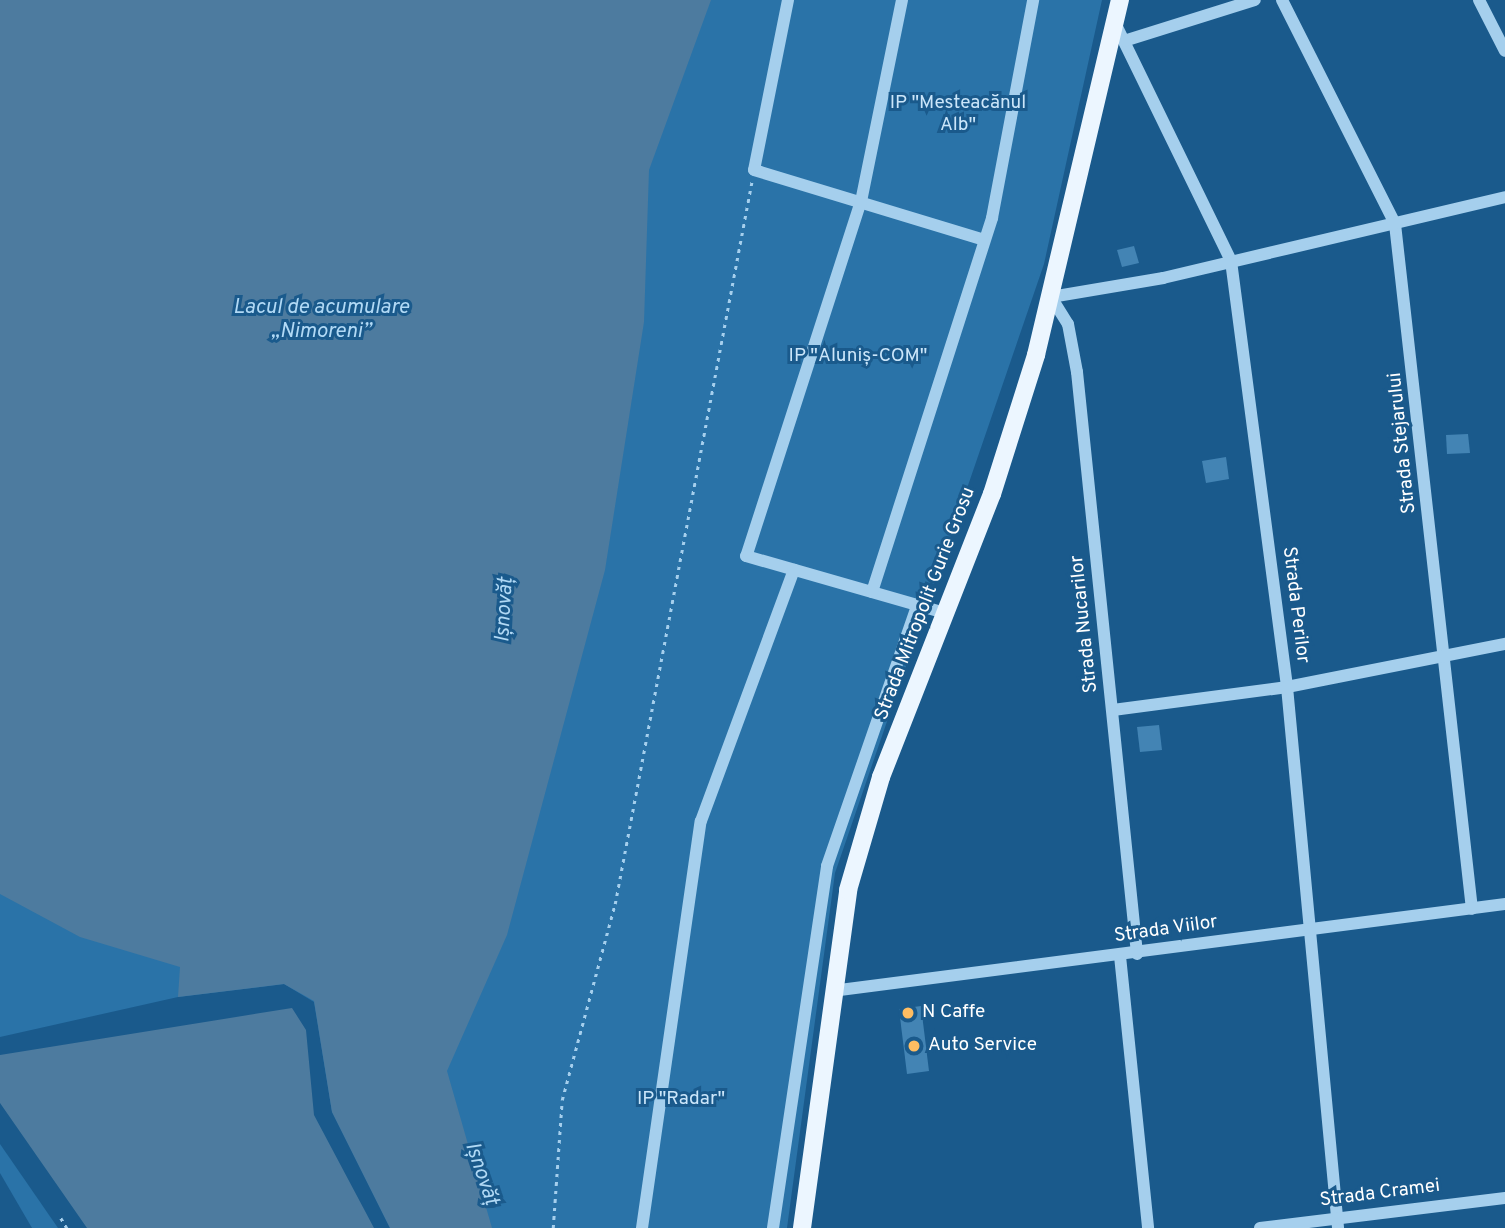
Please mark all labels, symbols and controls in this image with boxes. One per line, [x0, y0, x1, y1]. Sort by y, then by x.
park label: IP "Mesteacănul Alb" [890, 93, 1026, 137]
water label: Lacul de acumulare „Nimoreni” [233, 295, 409, 345]
park label: IP "Aluniș-COM" [789, 346, 927, 368]
street label: Strada Stejarului [1384, 371, 1422, 515]
street label: Strada Mitropolit Gurie Grosu [871, 484, 981, 724]
street label: Strada Perilor [1277, 545, 1313, 665]
street label: Strada Nucarilor [1066, 554, 1104, 694]
water label: Ișnovăț [491, 577, 519, 643]
street label: Strada Viilor [1112, 911, 1220, 949]
place label: N Caffe [922, 1002, 985, 1024]
marker: N Caffe [900, 1005, 916, 1021]
place label: Auto Service [928, 1035, 1037, 1057]
marker: Auto Service [906, 1038, 922, 1054]
park label: IP "Radar" [637, 1089, 725, 1111]
water label: Ișnovăț [458, 1139, 504, 1209]
street label: Strada Cramei [1319, 1175, 1441, 1213]

